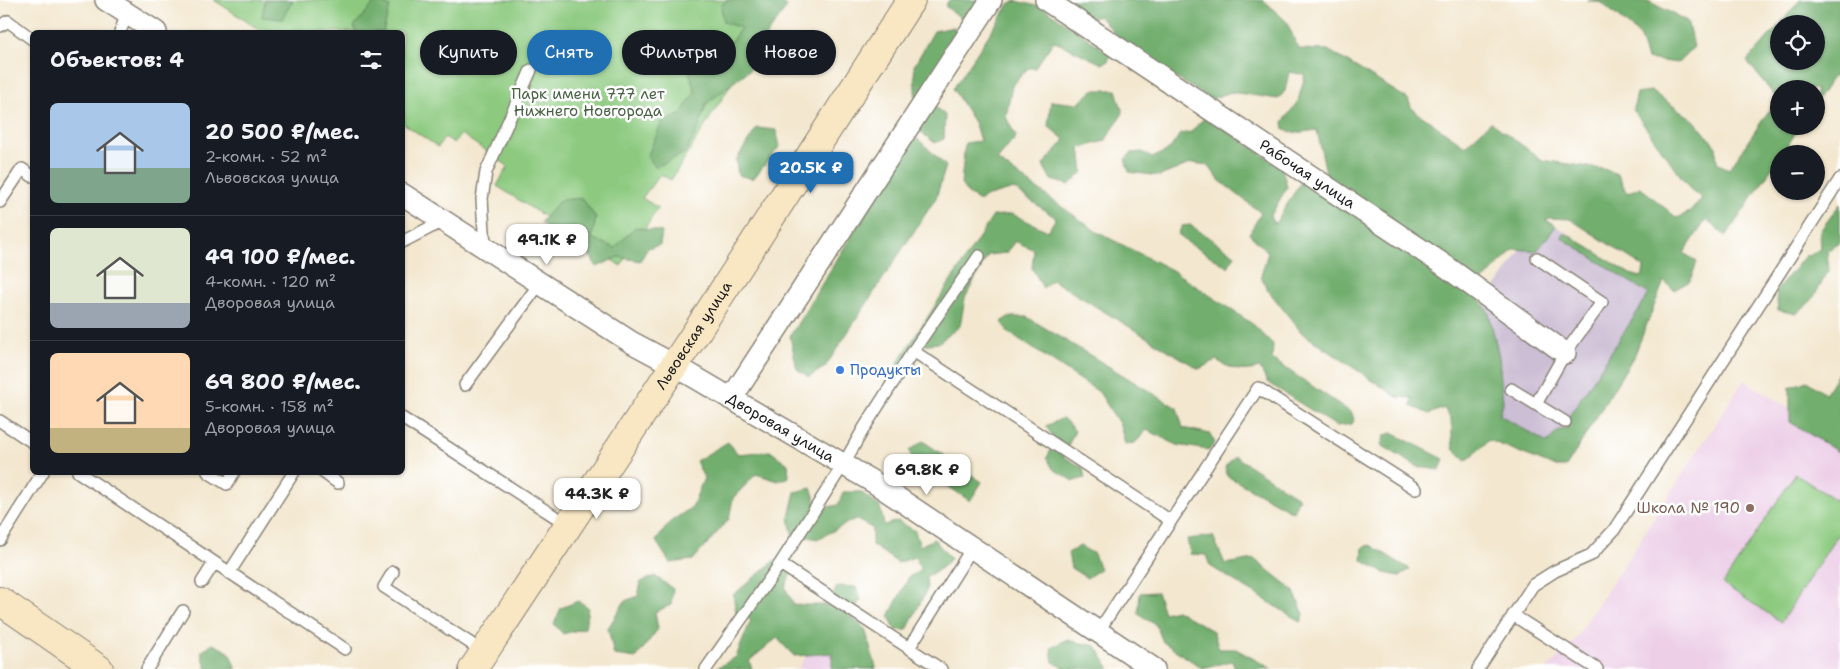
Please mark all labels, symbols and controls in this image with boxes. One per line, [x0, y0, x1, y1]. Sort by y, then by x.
map controls [1770, 15, 1825, 200]
button: locate [1770, 15, 1825, 70]
chip: Купить [420, 30, 517, 75]
chip: Снять [527, 30, 612, 75]
chip: Фильтры [622, 30, 736, 75]
chip: Новое [746, 30, 836, 75]
text: Объектов: 4 [50, 46, 184, 74]
icon: filters [357, 46, 385, 74]
button: + [1770, 80, 1825, 135]
park label: Парк имени 777 лет Нижнего Новгорода [511, 84, 665, 121]
text: 20 500 ₽/мес. [205, 118, 360, 146]
icon: home [90, 123, 150, 183]
street label: Рабочая улица [1255, 135, 1360, 214]
button: − [1770, 145, 1825, 200]
text: 2-комн. · 52 m² [205, 146, 327, 167]
pin: 20.5K ₽ [765, 152, 857, 194]
text: 20.5K ₽ [779, 157, 843, 178]
text: Львовская улица [205, 167, 339, 188]
pin: 49.1K ₽ [501, 224, 593, 266]
text: 49.1K ₽ [517, 229, 577, 250]
text: 49 100 ₽/мес. [205, 243, 356, 271]
icon: home [90, 248, 150, 308]
text: 4-комн. · 120 m² [205, 271, 336, 292]
street label: Львовская улица [651, 277, 737, 394]
text: Дворовая улица [205, 292, 335, 313]
place label: Продукты [850, 360, 921, 380]
marker: Продукты [834, 364, 846, 376]
text: 69 800 ₽/мес. [205, 368, 361, 396]
icon: home [90, 373, 150, 433]
street label: Дворовая улица [723, 388, 839, 467]
text: 5-комн. · 158 m² [205, 396, 334, 417]
text: Дворовая улица [205, 417, 335, 438]
pin: 69.8K ₽ [881, 454, 973, 496]
text: 69.8K ₽ [895, 459, 959, 480]
pin: 44.3K ₽ [551, 478, 643, 520]
text: 44.3K ₽ [565, 483, 629, 504]
place label: Школа № 190 [1637, 498, 1740, 518]
marker: Школа № 190 [1744, 502, 1756, 514]

